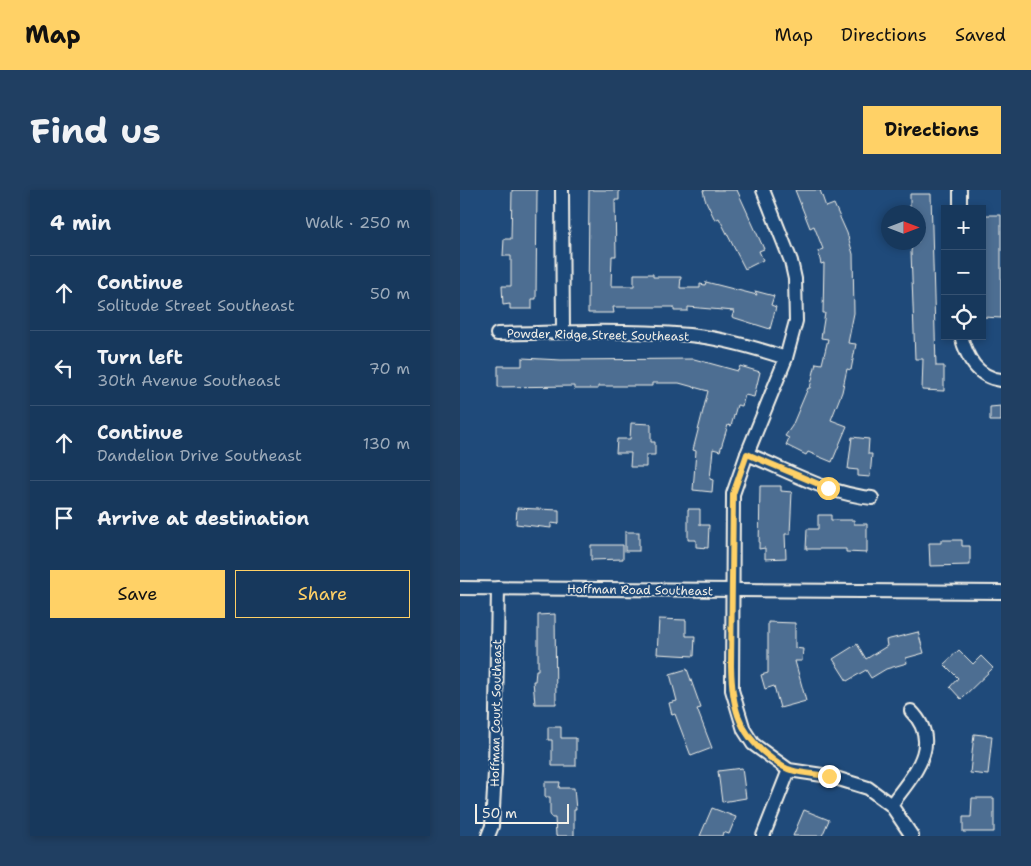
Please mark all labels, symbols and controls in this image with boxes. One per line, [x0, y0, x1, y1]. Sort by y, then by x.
text: Map [25, 19, 81, 51]
text: Map [775, 23, 813, 47]
text: Directions [841, 23, 927, 47]
text: Saved [955, 23, 1006, 47]
button: Directions [863, 106, 1001, 154]
text: Find us [30, 107, 161, 154]
north arrow [881, 205, 926, 250]
map controls [941, 205, 986, 340]
button: + [941, 205, 986, 250]
text: 4 min [50, 209, 111, 237]
text: Walk · 250 m [305, 212, 410, 233]
button: − [941, 250, 986, 295]
text: Continue [97, 270, 183, 295]
icon: ahead [50, 279, 78, 307]
text: 50 m [370, 283, 410, 304]
text: Solitude Street Southeast [97, 295, 295, 316]
button: locate [941, 295, 986, 340]
street label: Powder Ridge Street Southeast [507, 325, 689, 345]
text: Turn left [97, 345, 183, 370]
icon: left [50, 354, 78, 382]
text: 70 m [369, 358, 410, 379]
text: 30th Avenue Southeast [97, 370, 281, 391]
text: Continue [97, 420, 183, 445]
icon: ahead [50, 429, 78, 457]
text: 130 m [363, 433, 410, 454]
text: Dandelion Drive Southeast [97, 445, 302, 466]
route start [817, 477, 840, 500]
icon: arrive [50, 504, 78, 532]
text: Arrive at destination [97, 506, 309, 531]
button: Save [50, 570, 225, 618]
button: Share [235, 570, 410, 618]
street label: Hoffman Road Southeast [567, 581, 713, 599]
street label: Hoffman Court Southeast [487, 639, 505, 787]
route end [818, 765, 841, 788]
scale bar [475, 801, 569, 824]
text: 50 m [482, 804, 517, 822]

